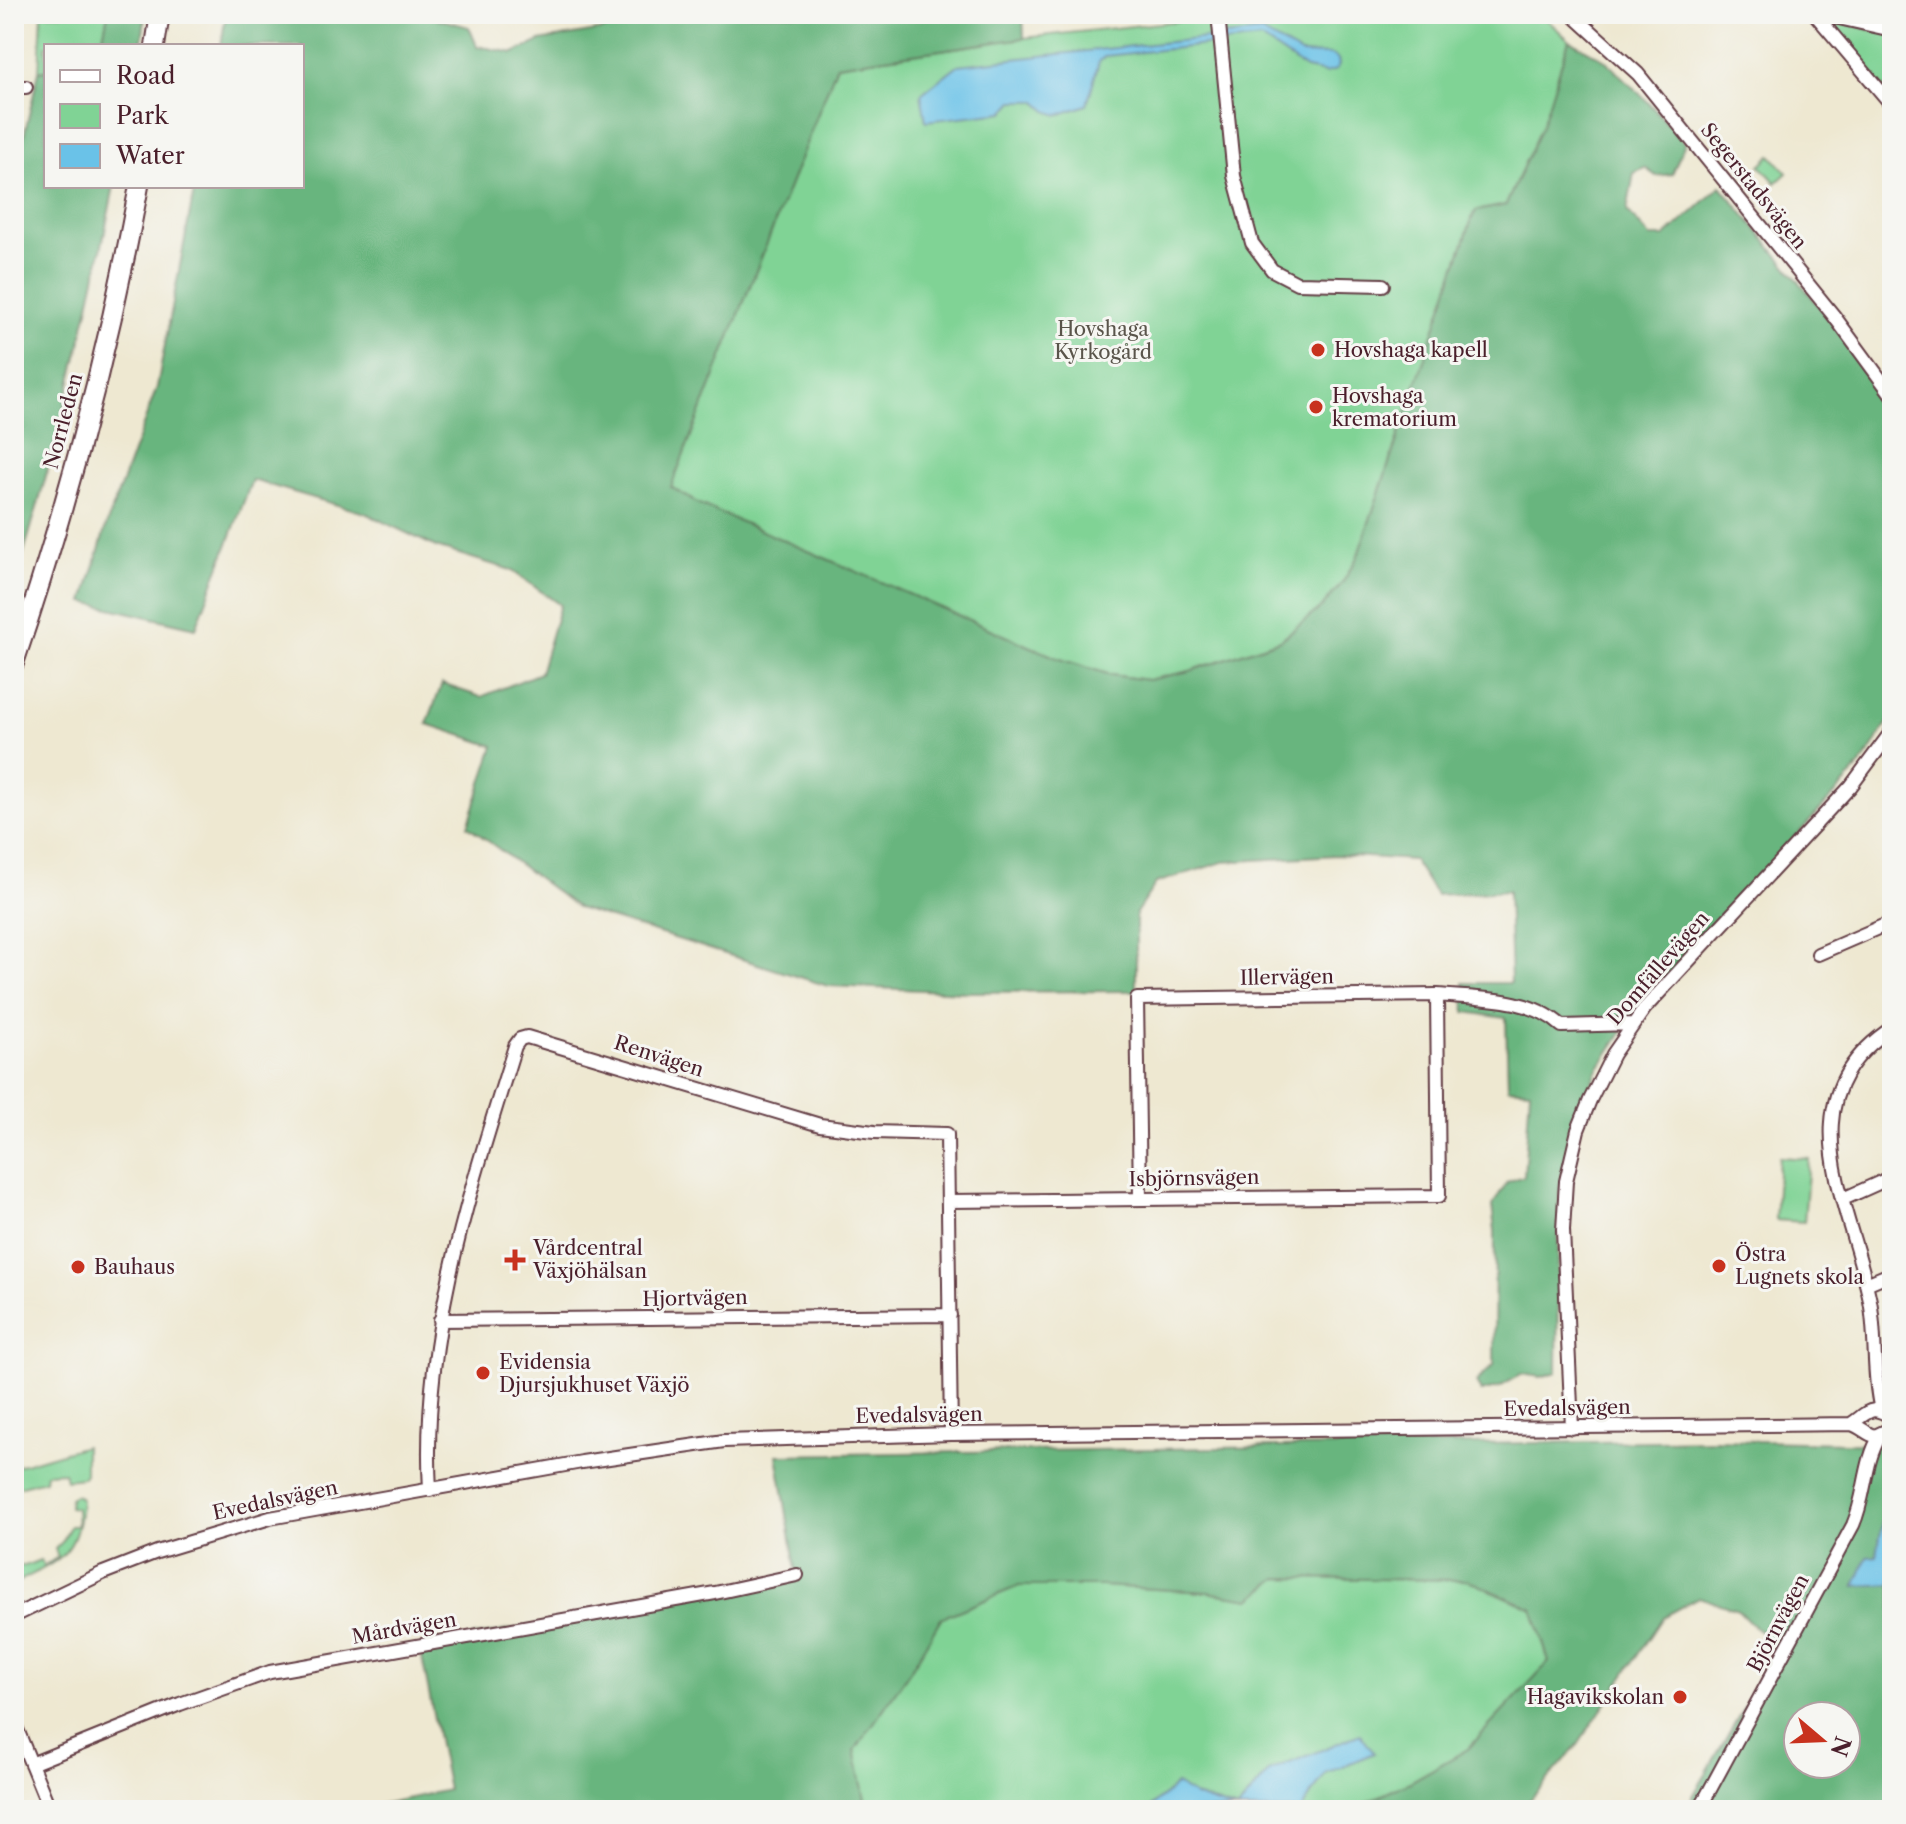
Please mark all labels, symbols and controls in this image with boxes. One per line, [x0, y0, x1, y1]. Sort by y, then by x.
legend [44, 44, 304, 188]
text: Road [116, 61, 176, 90]
text: Park [116, 101, 169, 130]
street label: Segerstadsvägen [1696, 118, 1812, 254]
text: Water [115, 141, 185, 170]
park label: Hovshaga Kyrkogård [1054, 317, 1152, 364]
place label: Hovshaga kapell [1334, 338, 1488, 362]
marker: Hovshaga kapell [1309, 341, 1327, 359]
street label: Norrleden [39, 370, 87, 472]
place label: Hovshaga krematorium [1332, 384, 1457, 431]
marker: Hovshaga krematorium [1307, 398, 1325, 416]
street label: Domfällevägen [1602, 906, 1714, 1030]
street label: Illervägen [1240, 964, 1335, 990]
street label: Renvägen [611, 1030, 707, 1082]
street label: Isbjörnsvägen [1128, 1165, 1260, 1191]
place label: Vårdcentral Växjöhälsan [532, 1236, 648, 1283]
place label: Östra Lugnets skola [1735, 1241, 1864, 1289]
marker: Vårdcentral Växjöhälsan [504, 1249, 526, 1271]
place label: Bauhaus [94, 1255, 175, 1279]
marker: Östra Lugnets skola [1710, 1257, 1728, 1275]
marker: Bauhaus [69, 1258, 87, 1276]
street label: Hjortvägen [642, 1285, 748, 1311]
place label: Evidensia Djursjukhuset Växjö [499, 1350, 690, 1397]
marker: Evidensia Djursjukhuset Växjö [474, 1364, 492, 1382]
street label: Evedalsvägen [1503, 1395, 1631, 1421]
street label: Evedalsvägen [855, 1402, 983, 1428]
street label: Evedalsvägen [210, 1475, 340, 1525]
street label: Björnvägen [1742, 1570, 1814, 1676]
street label: Mårdvägen [350, 1607, 459, 1649]
place label: Hagavikskolan [1527, 1685, 1664, 1709]
marker: Hagavikskolan [1671, 1688, 1689, 1706]
north arrow [1782, 1700, 1862, 1780]
text: N [1825, 1733, 1856, 1760]

